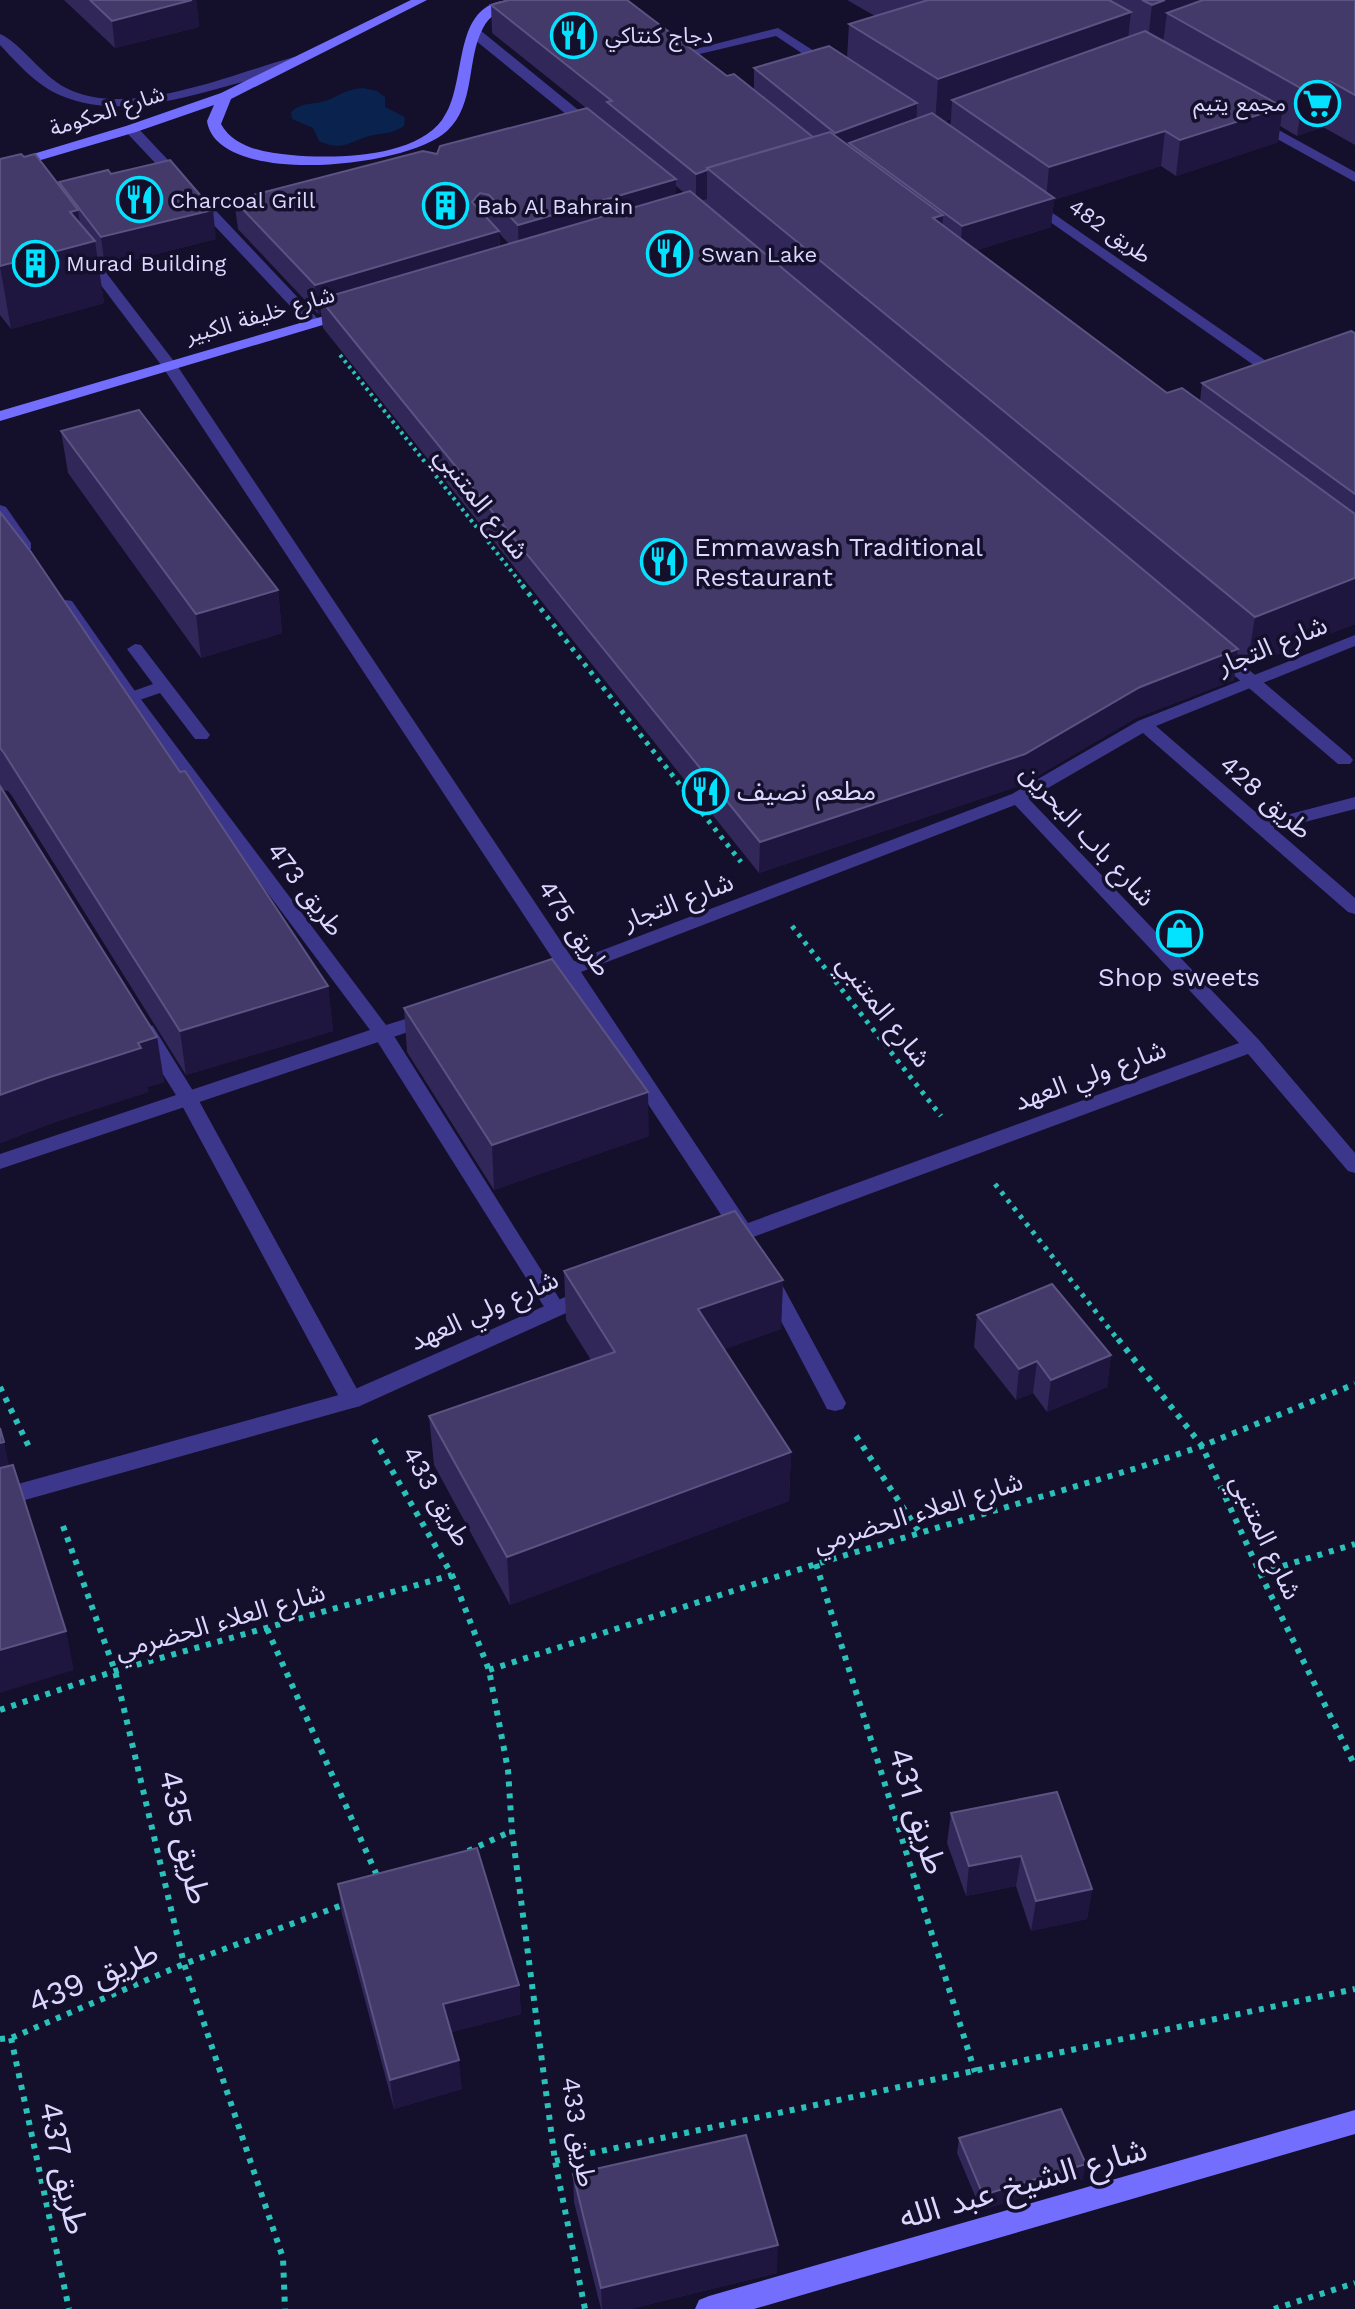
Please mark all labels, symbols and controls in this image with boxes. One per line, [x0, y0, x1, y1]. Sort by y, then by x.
restaurant icon: دجاج كنتاكي [550, 11, 598, 59]
place label: دجاج كنتاكي [605, 23, 713, 52]
supermarket icon: مجمع يتيم [1293, 79, 1341, 127]
street label: شارع الحكومة [46, 81, 169, 145]
place label: مجمع يتيم [1193, 91, 1286, 120]
restaurant icon: Charcoal Grill [115, 176, 163, 224]
building icon: Bab Al Bahrain [422, 182, 470, 230]
place label: Charcoal Grill [170, 188, 316, 213]
place label: Bab Al Bahrain [477, 194, 633, 219]
street label: طريق 482 [1063, 194, 1156, 269]
restaurant icon: Swan Lake [646, 230, 694, 278]
building icon: Murad Building [11, 239, 59, 287]
place label: Swan Lake [701, 242, 817, 267]
place label: Murad Building [66, 251, 226, 276]
street label: شارع خليفة الكبير [182, 282, 338, 352]
street label: شارع المتنبي [425, 441, 535, 568]
place label: Emmawash Traditional Restaurant [694, 532, 983, 592]
restaurant icon: Emmawash Traditional Restaurant [639, 538, 687, 586]
street label: شارع التجار [1212, 609, 1333, 685]
street label: طريق 428 [1213, 749, 1318, 846]
street label: شارع باب البحرين [1012, 758, 1162, 915]
restaurant icon: مطعم نصيف [682, 767, 730, 815]
place label: مطعم نصيف [737, 776, 876, 811]
street label: طريق 473 [260, 836, 351, 942]
street label: شارع التجار [618, 866, 739, 940]
street label: طريق 475 [531, 874, 618, 982]
shop icon: Shop sweets [1155, 910, 1203, 958]
street label: شارع المتنبي [827, 949, 937, 1076]
place label: Shop sweets [1098, 962, 1260, 992]
street label: شارع ولي العهد [1010, 1034, 1172, 1121]
street label: شارع ولي العهد [405, 1264, 565, 1361]
street label: طريق 433 [395, 1440, 478, 1552]
street label: شارع العلاء الحضرمي [810, 1466, 1028, 1563]
street label: شارع المتنبي [1219, 1470, 1308, 1606]
street label: شارع العلاء الحضرمي [111, 1577, 330, 1670]
street label: طريق 431 [880, 1743, 955, 1879]
street label: طريق 435 [150, 1766, 219, 1908]
street label: طريق 439 [22, 1933, 164, 2022]
street label: طريق 433 [555, 2075, 602, 2189]
street label: طريق 437 [30, 2098, 97, 2238]
street label: شارع الشيخ عبد الله [895, 2129, 1153, 2241]

